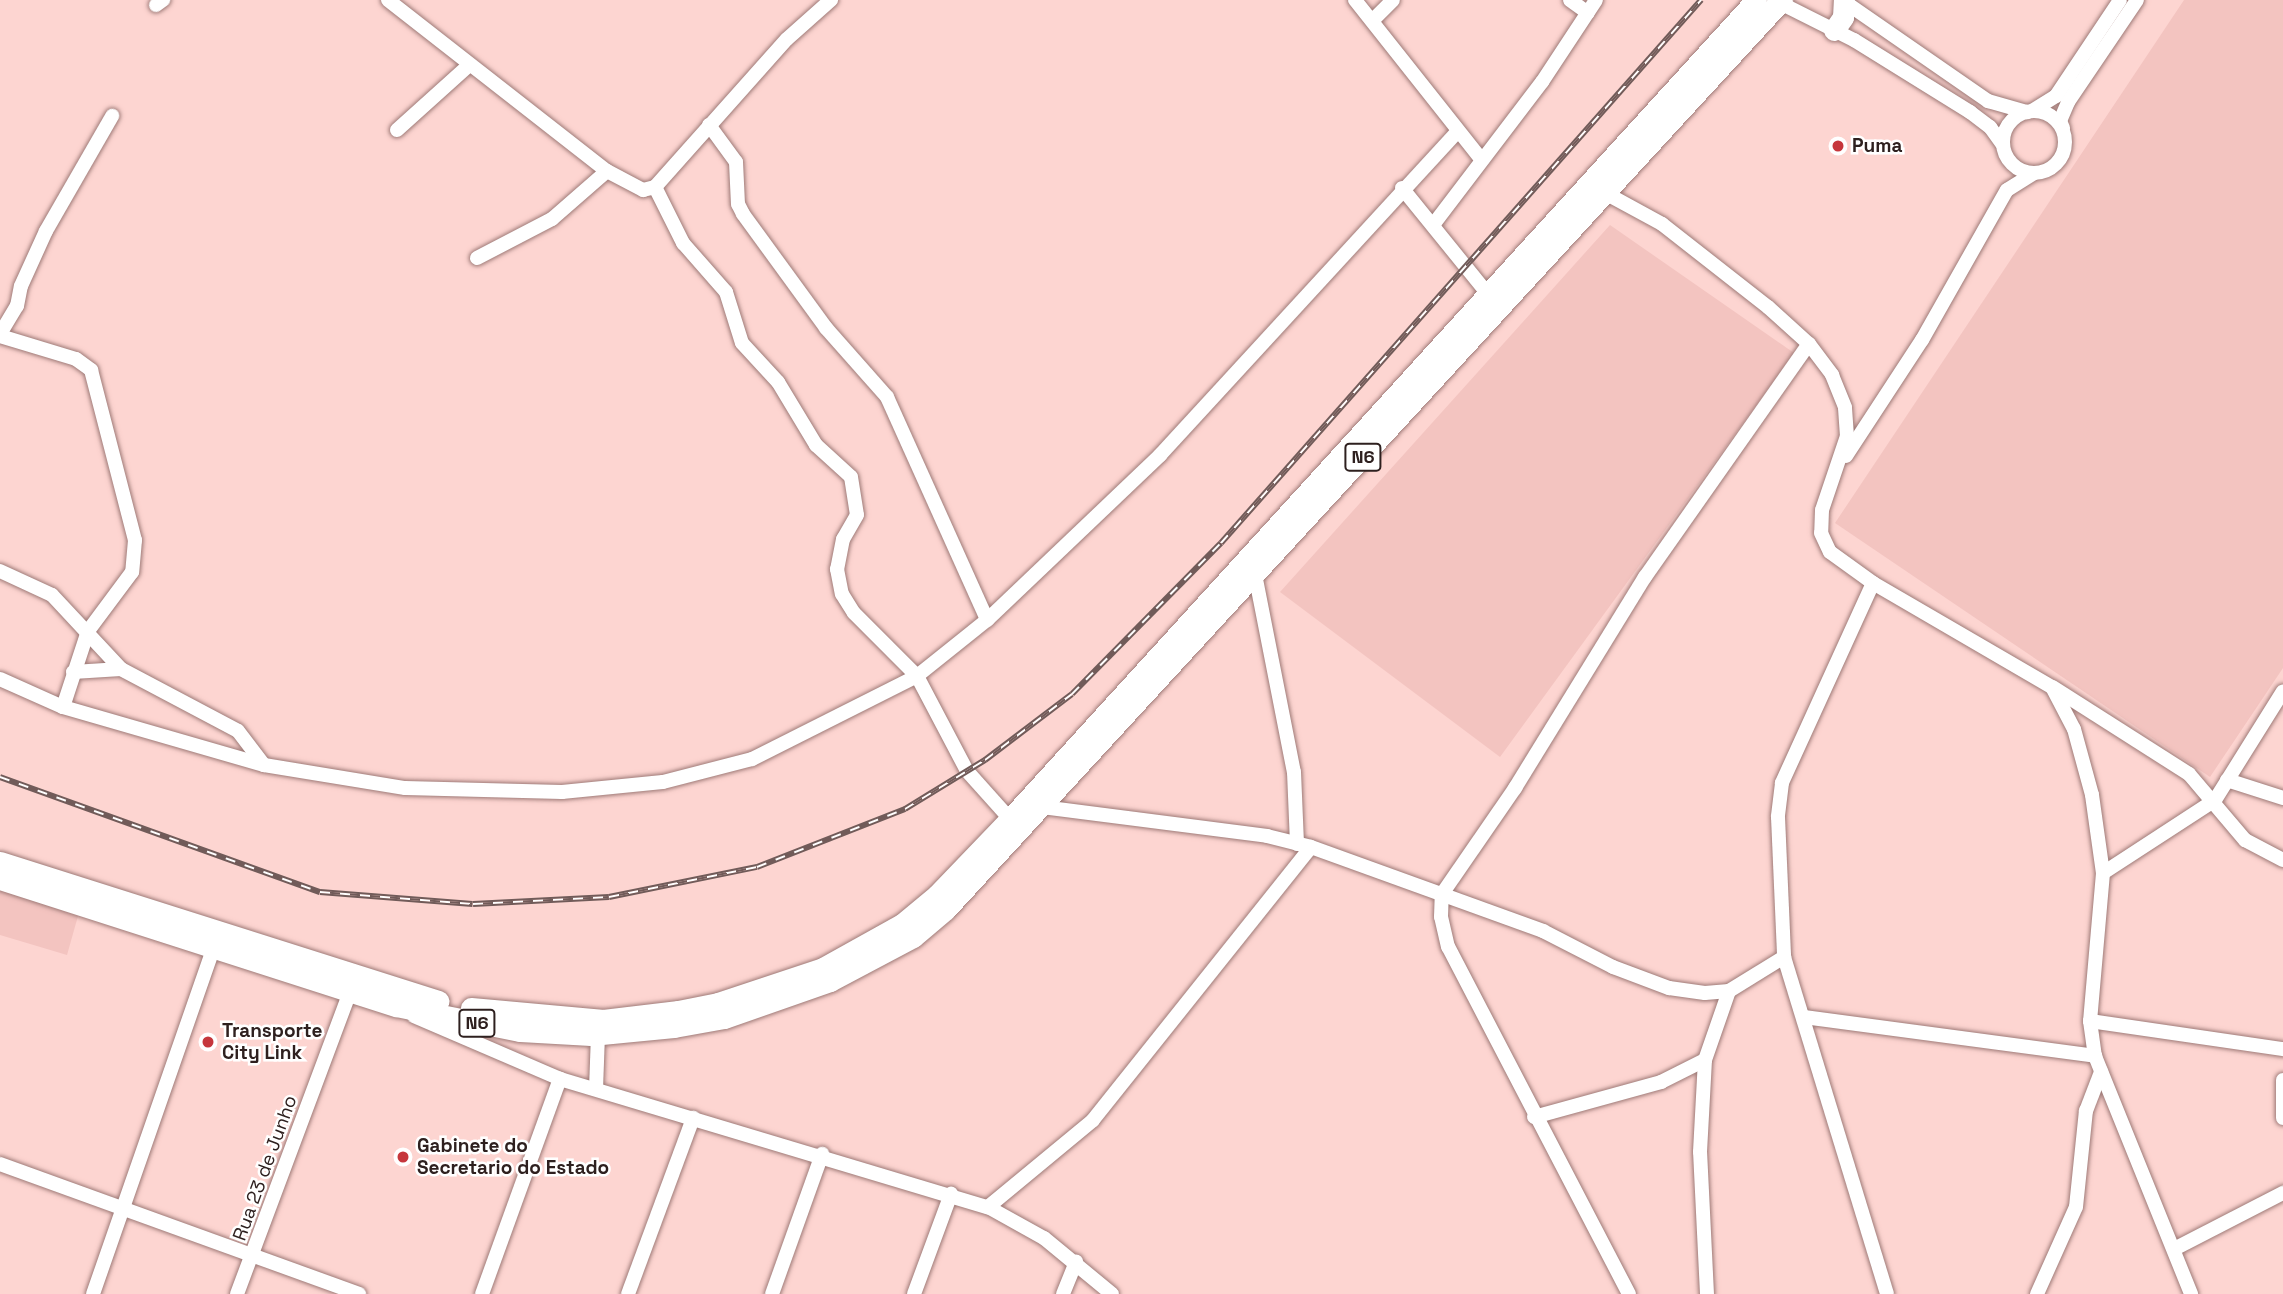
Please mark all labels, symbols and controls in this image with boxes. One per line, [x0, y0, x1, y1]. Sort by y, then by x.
place label: Puma [1852, 135, 1902, 157]
marker: Puma [1830, 138, 1846, 154]
road number: N6 [1344, 443, 1382, 472]
road number: N6 [458, 1008, 496, 1038]
place label: Transporte City Link [222, 1020, 322, 1064]
marker: Transporte City Link [200, 1034, 216, 1050]
street label: Rua 23 de Junho [228, 1092, 302, 1244]
place label: Gabinete do Secretario do Estado [417, 1135, 609, 1179]
marker: Gabinete do Secretario do Estado [395, 1149, 411, 1165]

